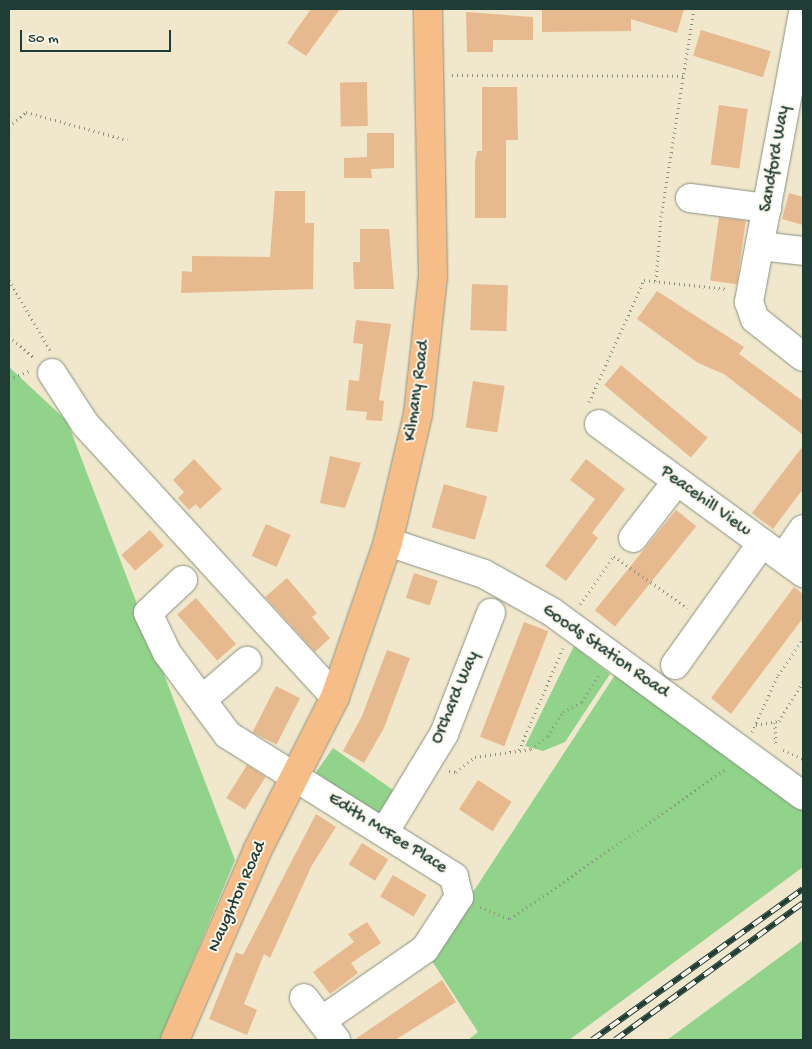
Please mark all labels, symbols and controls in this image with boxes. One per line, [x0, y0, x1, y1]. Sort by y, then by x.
scale bar [22, 20, 174, 52]
text: 50 m [28, 30, 59, 48]
street label: Sandford Way [756, 104, 796, 214]
street label: Kilmany Road [400, 339, 436, 443]
street label: Peacehill View [655, 462, 755, 542]
street label: Goods Station Road [537, 600, 673, 704]
street label: Orchard Way [427, 649, 485, 747]
street label: Edith McFee Place [323, 789, 451, 879]
street label: Naughton Road [204, 838, 272, 956]

